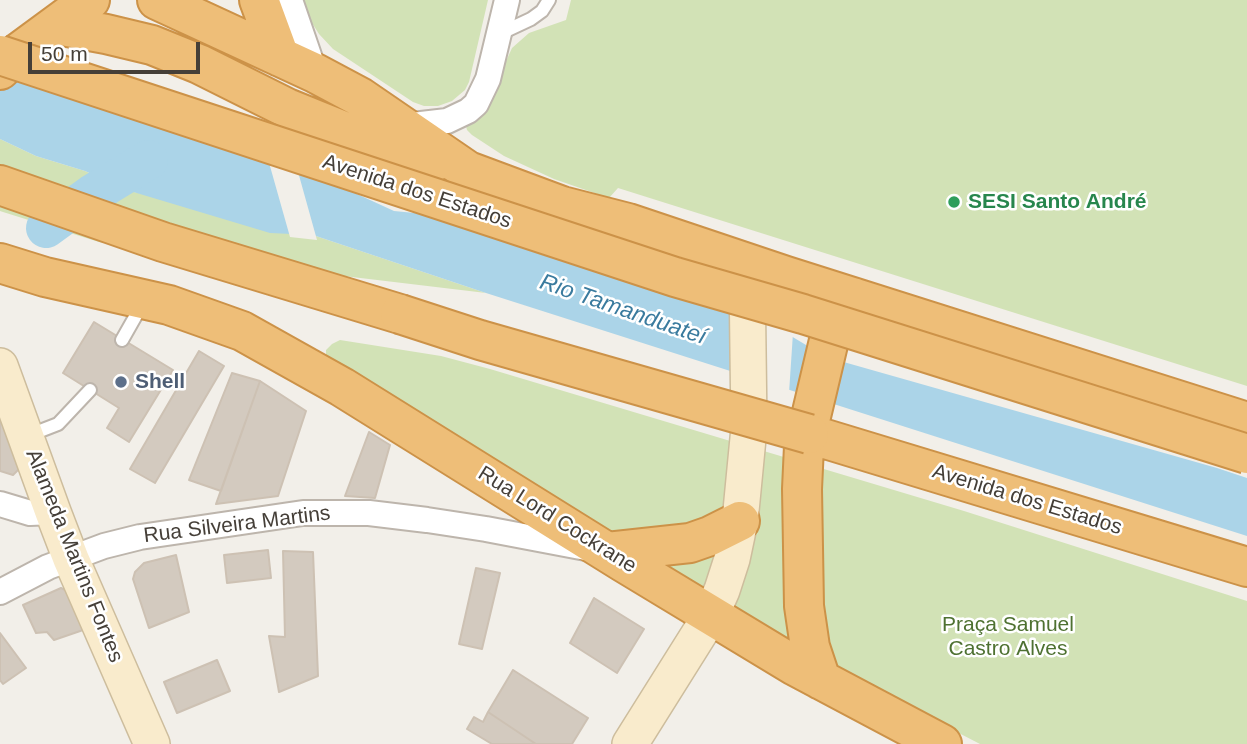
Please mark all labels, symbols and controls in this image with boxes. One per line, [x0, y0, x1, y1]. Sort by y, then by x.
scale bar [32, 28, 203, 72]
text: 50 m [41, 42, 88, 65]
street label: Avenida dos Estados [319, 150, 515, 234]
place label: SESI Santo André [968, 189, 1147, 215]
marker: SESI Santo André [946, 194, 962, 210]
water label: Rio Tamanduateí [536, 269, 710, 351]
place label: Shell [135, 369, 185, 395]
marker: Shell [113, 374, 129, 390]
street label: Alameda Martins Fontes [20, 446, 128, 666]
street label: Avenida dos Estados [929, 459, 1125, 541]
street label: Rua Lord Cockrane [473, 461, 641, 579]
street label: Rua Silveira Martins [142, 501, 332, 549]
park label: Praça Samuel Castro Alves [942, 612, 1074, 662]

